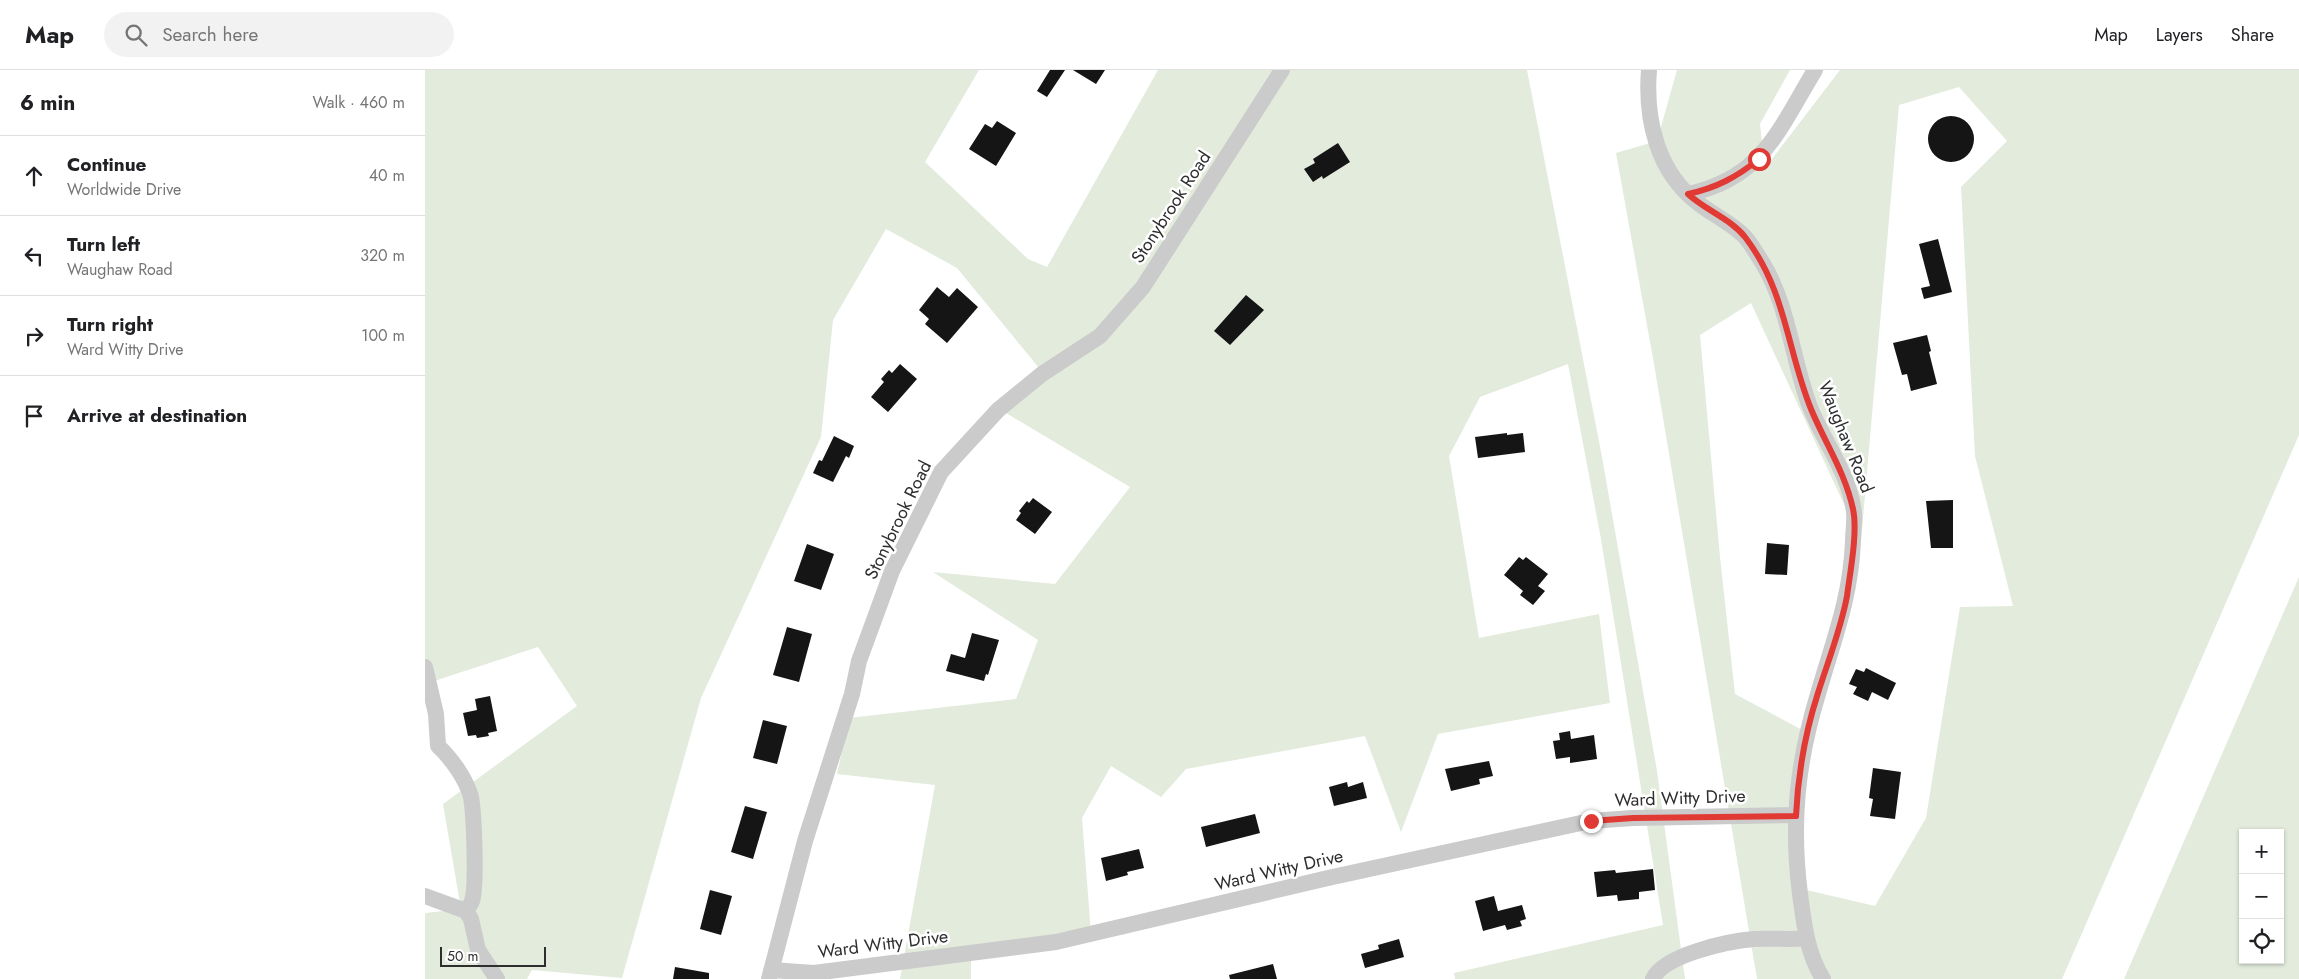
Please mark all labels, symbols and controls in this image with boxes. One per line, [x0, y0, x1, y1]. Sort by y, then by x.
search box [104, 12, 454, 57]
text: Map [25, 17, 74, 52]
icon: search [122, 21, 150, 49]
text: Search here [162, 21, 258, 48]
text: Map [2094, 22, 2128, 48]
text: Layers [2156, 22, 2203, 48]
text: Share [2231, 22, 2274, 48]
text: 6 min [20, 88, 75, 118]
text: Walk · 460 m [313, 91, 405, 114]
street label: Stonybrook Road [1125, 146, 1217, 268]
route start [1748, 148, 1771, 171]
text: Continue [67, 151, 146, 178]
icon: ahead [20, 162, 48, 190]
text: 40 m [369, 164, 405, 187]
text: Worldwide Drive [67, 178, 181, 201]
text: Turn left [67, 231, 140, 258]
icon: left [20, 242, 48, 270]
text: 320 m [360, 244, 405, 267]
text: Waughaw Road [67, 258, 173, 281]
text: Turn right [67, 311, 153, 338]
icon: right [20, 322, 48, 350]
text: 100 m [361, 324, 405, 347]
text: Ward Witty Drive [67, 338, 183, 361]
street label: Waughaw Road [1812, 377, 1880, 497]
icon: arrive [20, 402, 48, 430]
text: Arrive at destination [67, 402, 247, 429]
street label: Stonybrook Road [858, 456, 938, 584]
street label: Ward Witty Drive [1614, 783, 1746, 813]
route end [1580, 810, 1603, 833]
map controls [2239, 829, 2284, 964]
button: + [2239, 829, 2284, 874]
street label: Ward Witty Drive [1212, 843, 1346, 897]
button: − [2239, 874, 2284, 919]
button: locate [2239, 919, 2284, 964]
street label: Ward Witty Drive [816, 923, 950, 965]
scale bar [440, 944, 546, 967]
text: 50 m [447, 946, 478, 966]

